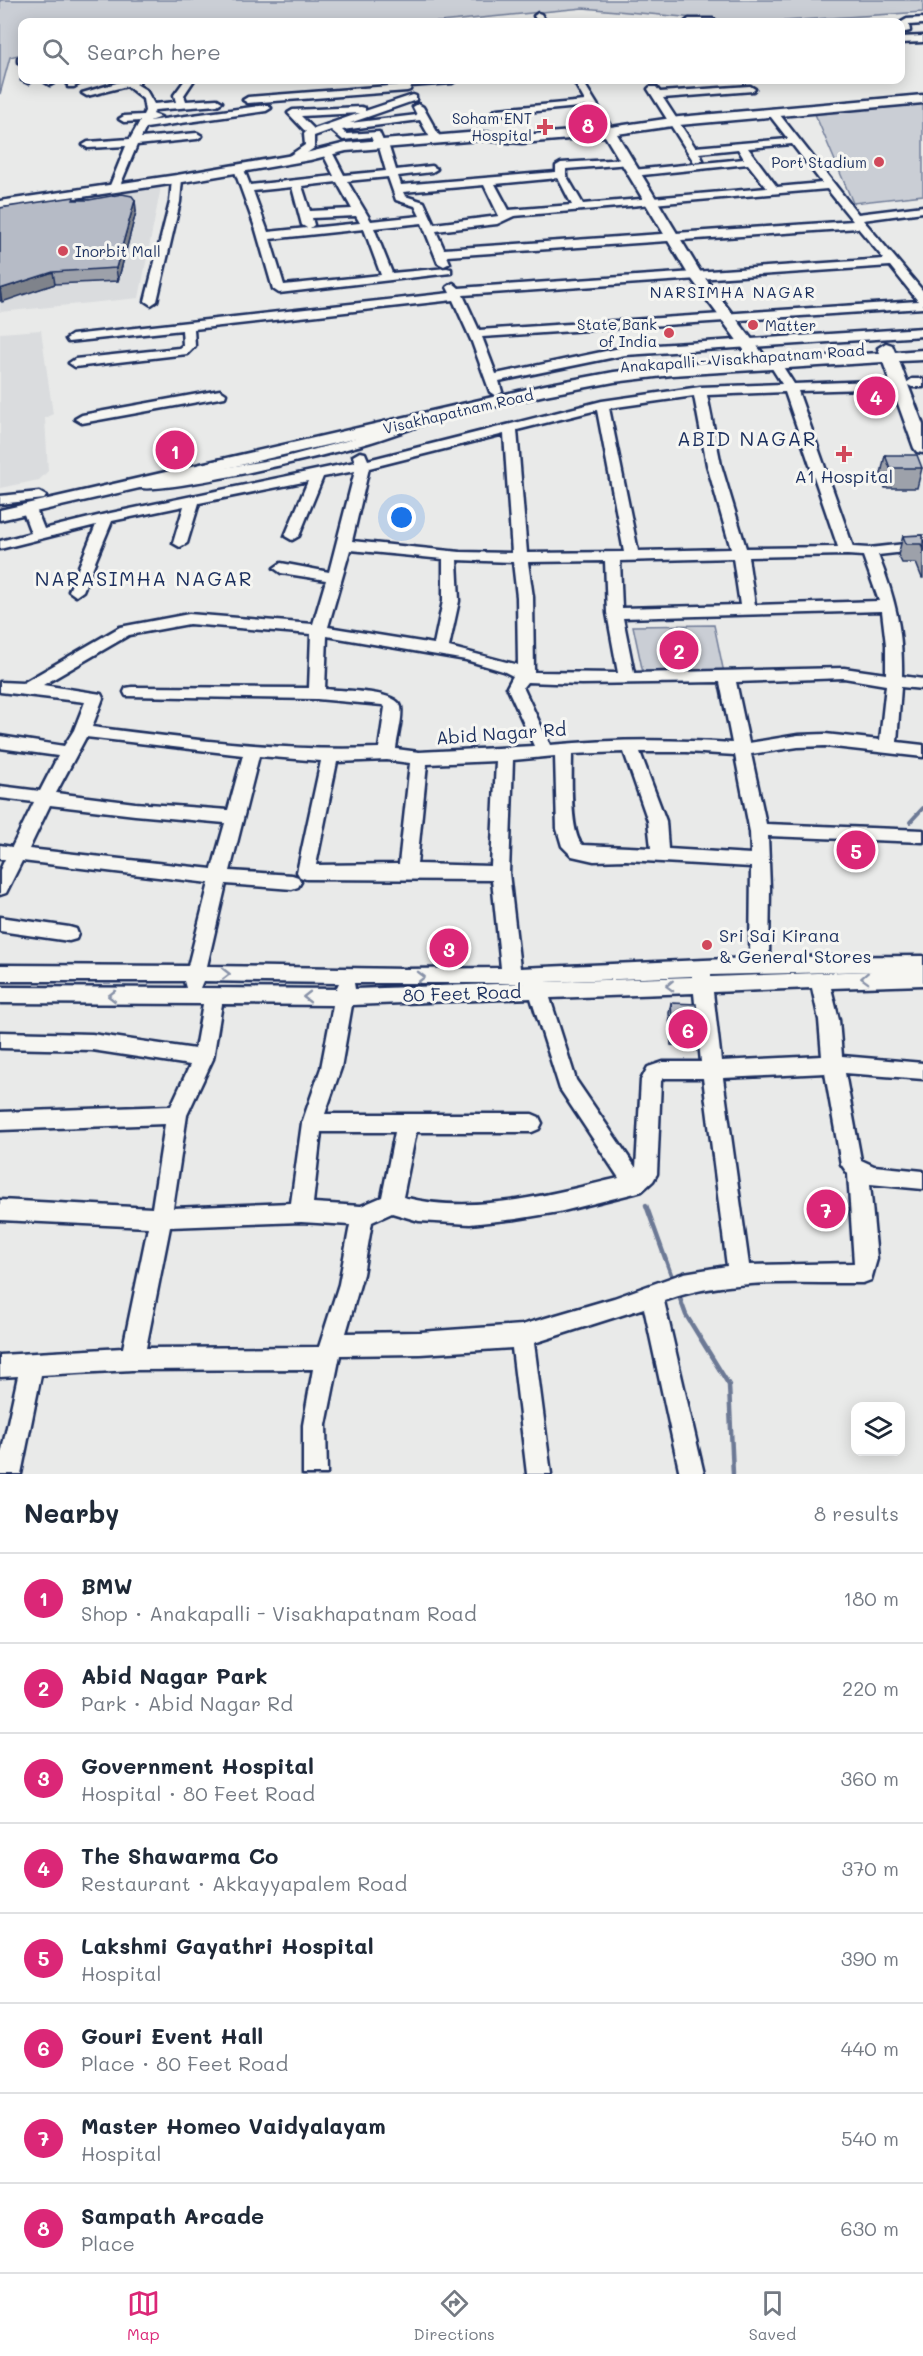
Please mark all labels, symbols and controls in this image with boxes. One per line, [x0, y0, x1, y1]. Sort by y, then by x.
search box [18, 18, 905, 84]
icon: search [39, 35, 72, 68]
text: Search here [87, 37, 221, 66]
pin: 8 [568, 102, 608, 146]
place label: Soham ENT Hospital [452, 108, 532, 145]
marker: Soham ENT Hospital [536, 118, 554, 136]
place label: Port Stadium [771, 152, 867, 172]
marker: Port Stadium [872, 155, 886, 169]
place label: Inorbit Mall [75, 241, 161, 261]
marker: Inorbit Mall [56, 244, 70, 258]
district label: NARSIMHA NAGAR [650, 281, 816, 302]
place label: State Bank of India [577, 314, 657, 351]
place label: Matter [765, 315, 816, 335]
marker: Matter [746, 318, 760, 332]
marker: State Bank of India [662, 326, 676, 340]
street label: Anakapalli - Visakhapatnam Road [619, 339, 865, 377]
pin: 4 [856, 374, 896, 418]
street label: Visakhapatnam Road [381, 384, 535, 438]
district label: ABID NAGAR [677, 425, 817, 451]
pin: 1 [156, 428, 195, 472]
marker: A1 Hospital [835, 445, 853, 463]
place label: A1 Hospital [795, 464, 893, 488]
your location [387, 503, 416, 532]
district label: NARASIMHA NAGAR [35, 565, 253, 591]
pin: 2 [660, 628, 698, 672]
street label: Abid Nagar Rd [435, 716, 567, 750]
pin: 5 [836, 828, 876, 872]
place label: Sri Sai Kirana & General Stores [719, 923, 872, 968]
pin: 3 [430, 926, 468, 970]
marker: Sri Sai Kirana & General Stores [700, 938, 714, 952]
one-way arrow [222, 968, 231, 980]
one-way arrow [417, 971, 426, 983]
one-way arrow [860, 972, 869, 985]
street label: 80 Feet Road [402, 979, 522, 1007]
one-way arrow [665, 979, 674, 992]
one-way arrow [107, 990, 116, 1002]
one-way arrow [302, 991, 311, 1003]
pin: 6 [668, 1006, 708, 1052]
pin: 7 [806, 1186, 846, 1232]
map controls [851, 1402, 905, 1456]
button: layers [851, 1402, 905, 1456]
text: Nearby [24, 1496, 119, 1530]
text: 8 results [814, 1500, 899, 1526]
text: BMW [81, 1571, 132, 1600]
text: 1 [39, 1585, 48, 1611]
text: 180 m [843, 1585, 899, 1611]
text: Shop · Anakapalli - Visakhapatnam Road [81, 1600, 477, 1626]
text: Abid Nagar Park [81, 1661, 268, 1690]
text: 2 [38, 1675, 49, 1701]
text: 220 m [842, 1675, 899, 1701]
text: Park · Abid Nagar Rd [81, 1690, 293, 1716]
text: Government Hospital [81, 1751, 314, 1780]
text: 3 [38, 1765, 50, 1791]
text: 360 m [841, 1765, 899, 1791]
text: Hospital · 80 Feet Road [81, 1780, 315, 1806]
text: The Shawarma Co [81, 1841, 278, 1870]
text: 4 [37, 1855, 50, 1881]
text: 370 m [841, 1855, 899, 1881]
text: Restaurant · Akkayyapalem Road [81, 1870, 407, 1896]
text: Lakshmi Gayathri Hospital [81, 1931, 374, 1960]
text: 5 [38, 1945, 49, 1971]
text: 390 m [841, 1945, 899, 1971]
text: Hospital [81, 1960, 162, 1986]
text: Gouri Event Hall [81, 2021, 263, 2050]
text: 6 [37, 2035, 50, 2061]
text: 440 m [841, 2035, 899, 2061]
text: Place · 80 Feet Road [81, 2050, 288, 2076]
text: Master Homeo Vaidyalayam [81, 2111, 386, 2140]
text: 7 [38, 2125, 49, 2151]
text: 540 m [841, 2125, 899, 2151]
text: Hospital [81, 2140, 162, 2166]
text: Sampath Arcade [81, 2201, 264, 2230]
text: 8 [37, 2215, 50, 2241]
text: 630 m [841, 2215, 899, 2241]
text: Place [81, 2230, 135, 2256]
tab: Map [127, 2287, 160, 2344]
tab: Directions [414, 2287, 495, 2344]
tab: Saved [749, 2287, 796, 2344]

